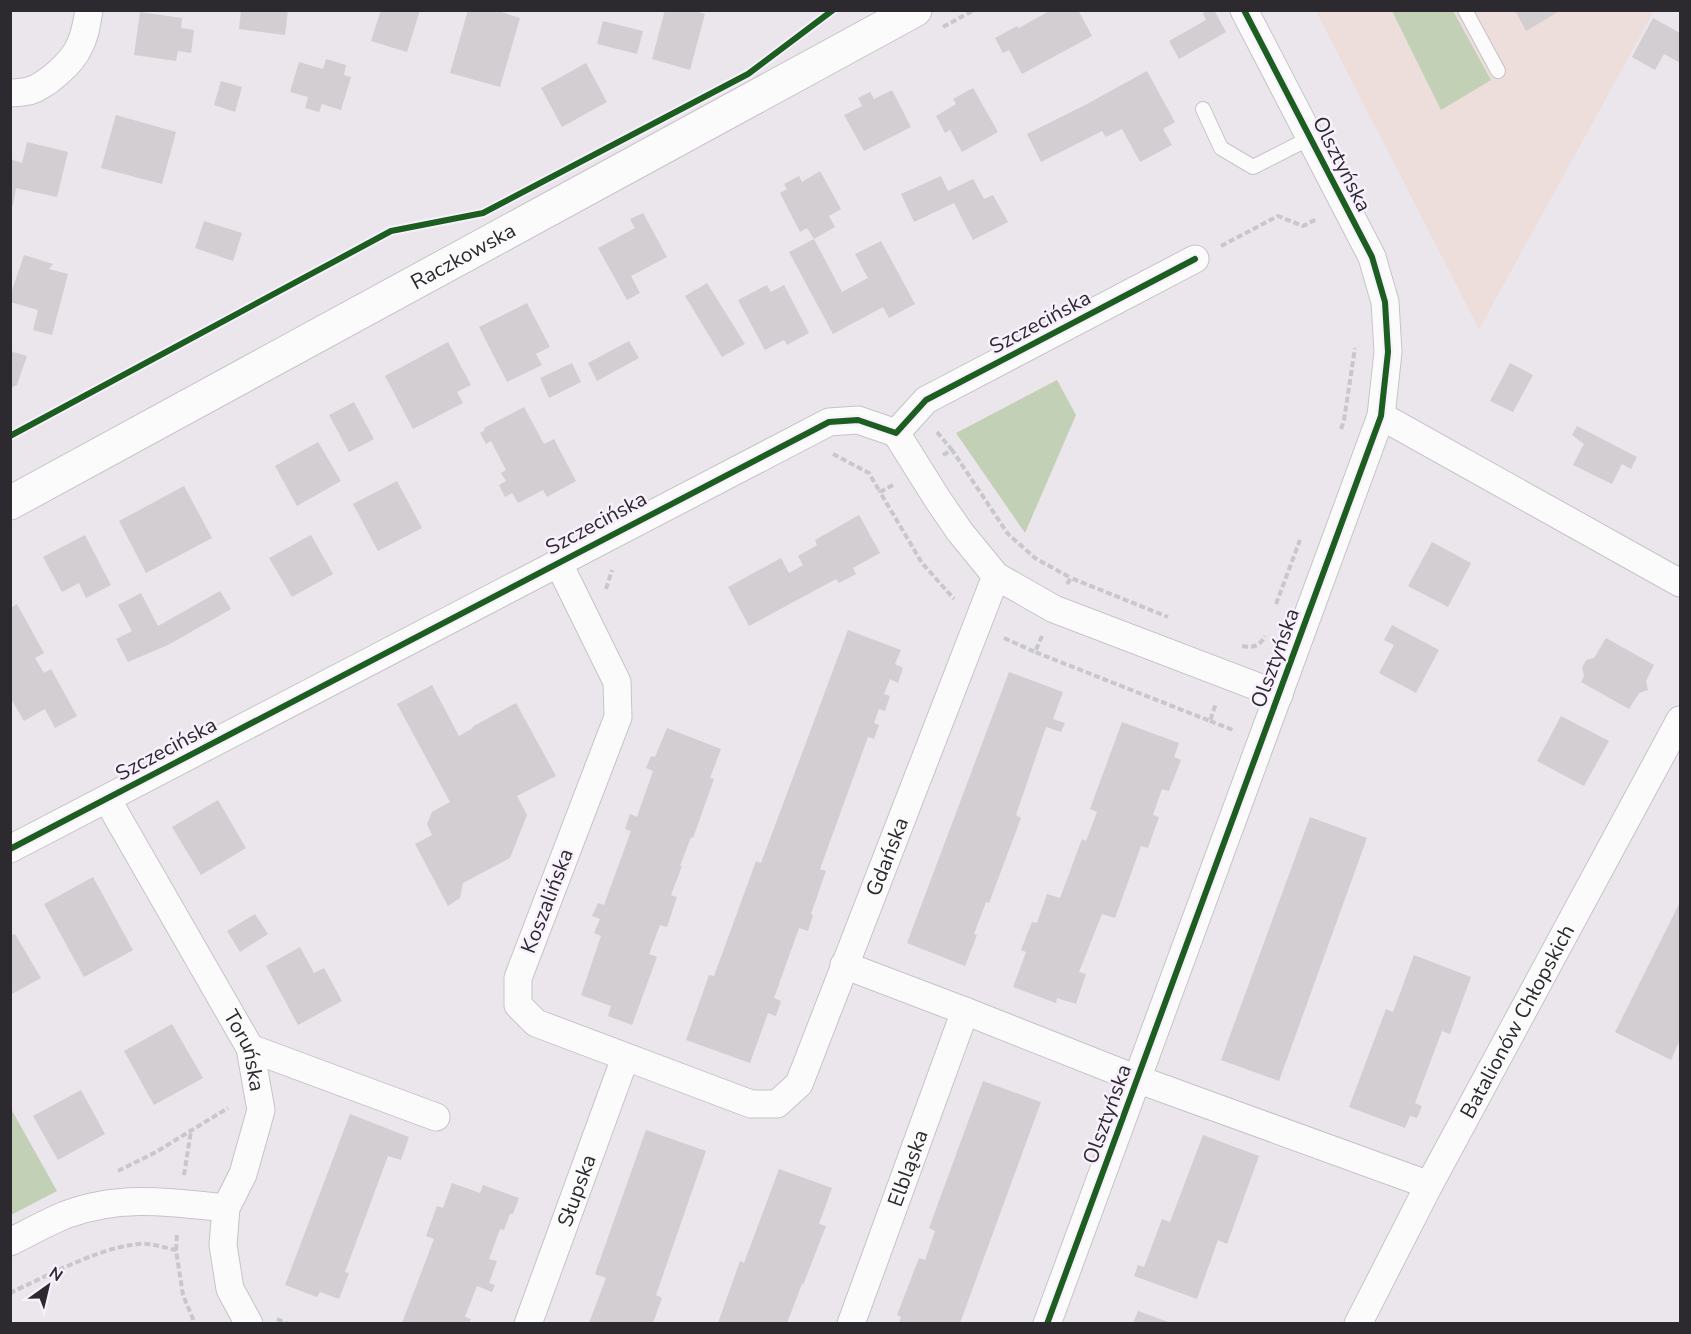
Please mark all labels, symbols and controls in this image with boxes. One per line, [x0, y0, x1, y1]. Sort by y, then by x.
street label: Olsztyńska [1306, 111, 1378, 217]
street label: Raczkowska [406, 216, 521, 296]
street label: Szczecińska [984, 284, 1096, 360]
street label: Szczecińska [540, 485, 652, 561]
street label: Olsztyńska [1244, 604, 1306, 712]
street label: Szczecińska [110, 711, 222, 787]
street label: Gdańska [859, 813, 915, 900]
street label: Koszalińska [514, 845, 580, 957]
street label: Batalionów Chłopskich [1454, 920, 1581, 1123]
street label: Toruńska [217, 1005, 271, 1093]
street label: Olsztyńska [1076, 1060, 1138, 1168]
street label: Elbląska [881, 1126, 935, 1210]
street label: Słupska [551, 1151, 603, 1231]
north arrow [18, 1256, 78, 1316]
text: N [45, 1262, 67, 1287]

